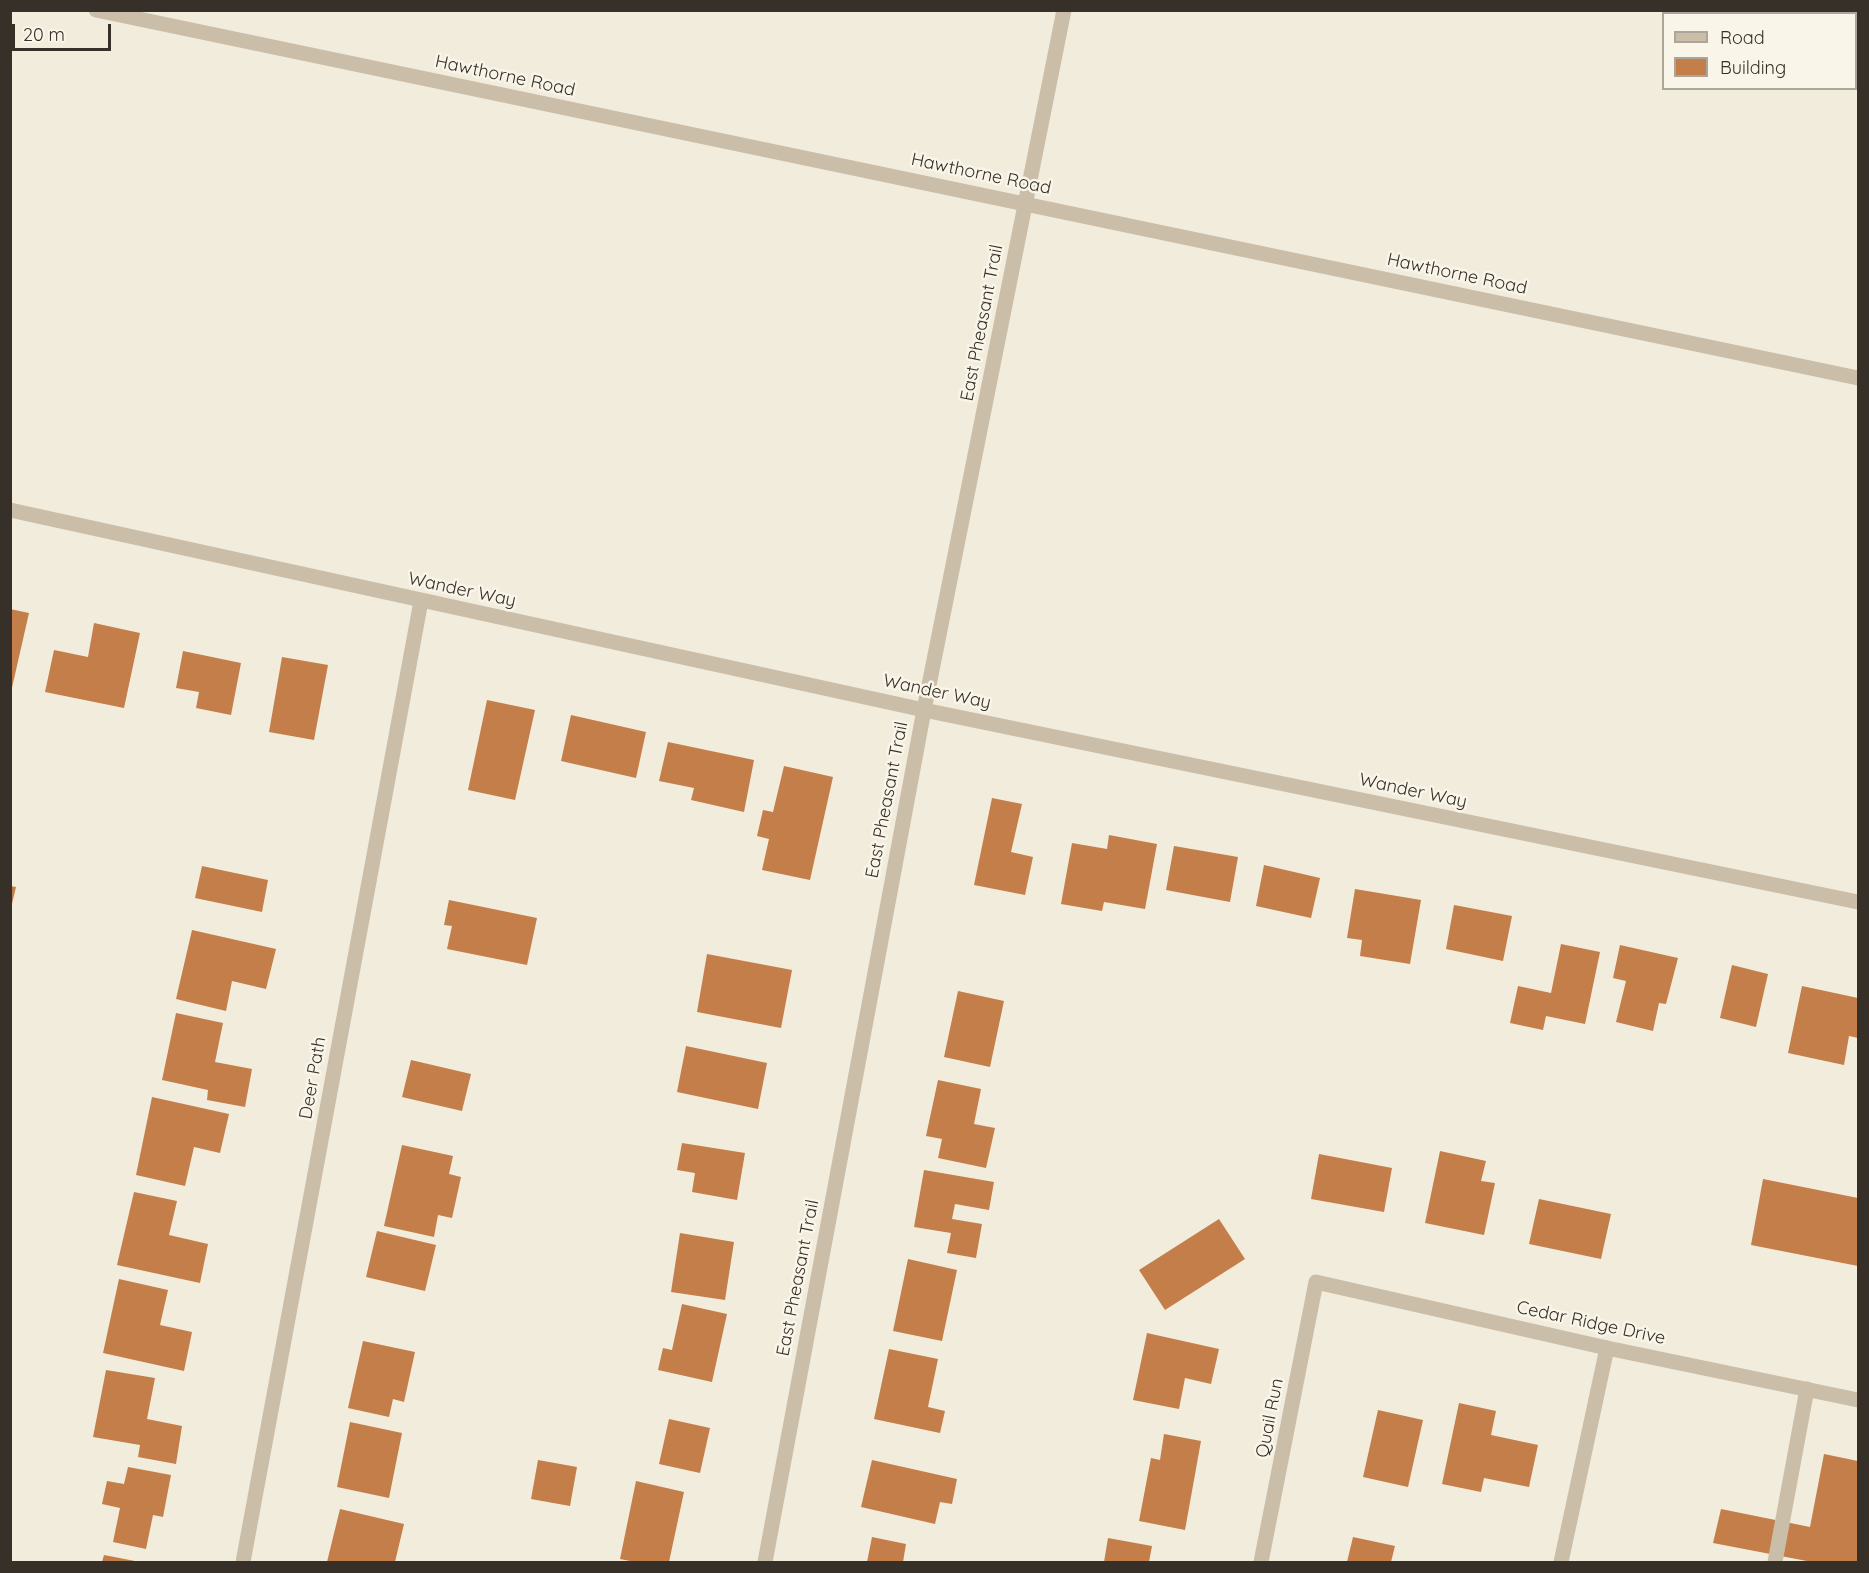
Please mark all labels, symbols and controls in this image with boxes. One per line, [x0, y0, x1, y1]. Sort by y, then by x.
scale bar [15, 12, 114, 50]
legend [1662, 12, 1857, 90]
text: 20 m [23, 23, 65, 46]
text: Road [1720, 26, 1765, 49]
street label: Hawthorne Road [433, 51, 577, 101]
text: Building [1720, 56, 1786, 79]
street label: Hawthorne Road [909, 149, 1053, 199]
street label: East Pheasant Trail [956, 243, 1008, 403]
street label: Hawthorne Road [1385, 249, 1529, 299]
street label: Wander Way [406, 568, 518, 612]
street label: Wander Way [881, 670, 993, 714]
street label: East Pheasant Trail [861, 720, 913, 880]
street label: Wander Way [1357, 769, 1469, 813]
street label: Deer Path [295, 1035, 331, 1121]
street label: East Pheasant Trail [772, 1198, 824, 1358]
street label: Cedar Ridge Drive [1515, 1297, 1667, 1349]
street label: Quail Run [1252, 1376, 1288, 1460]

